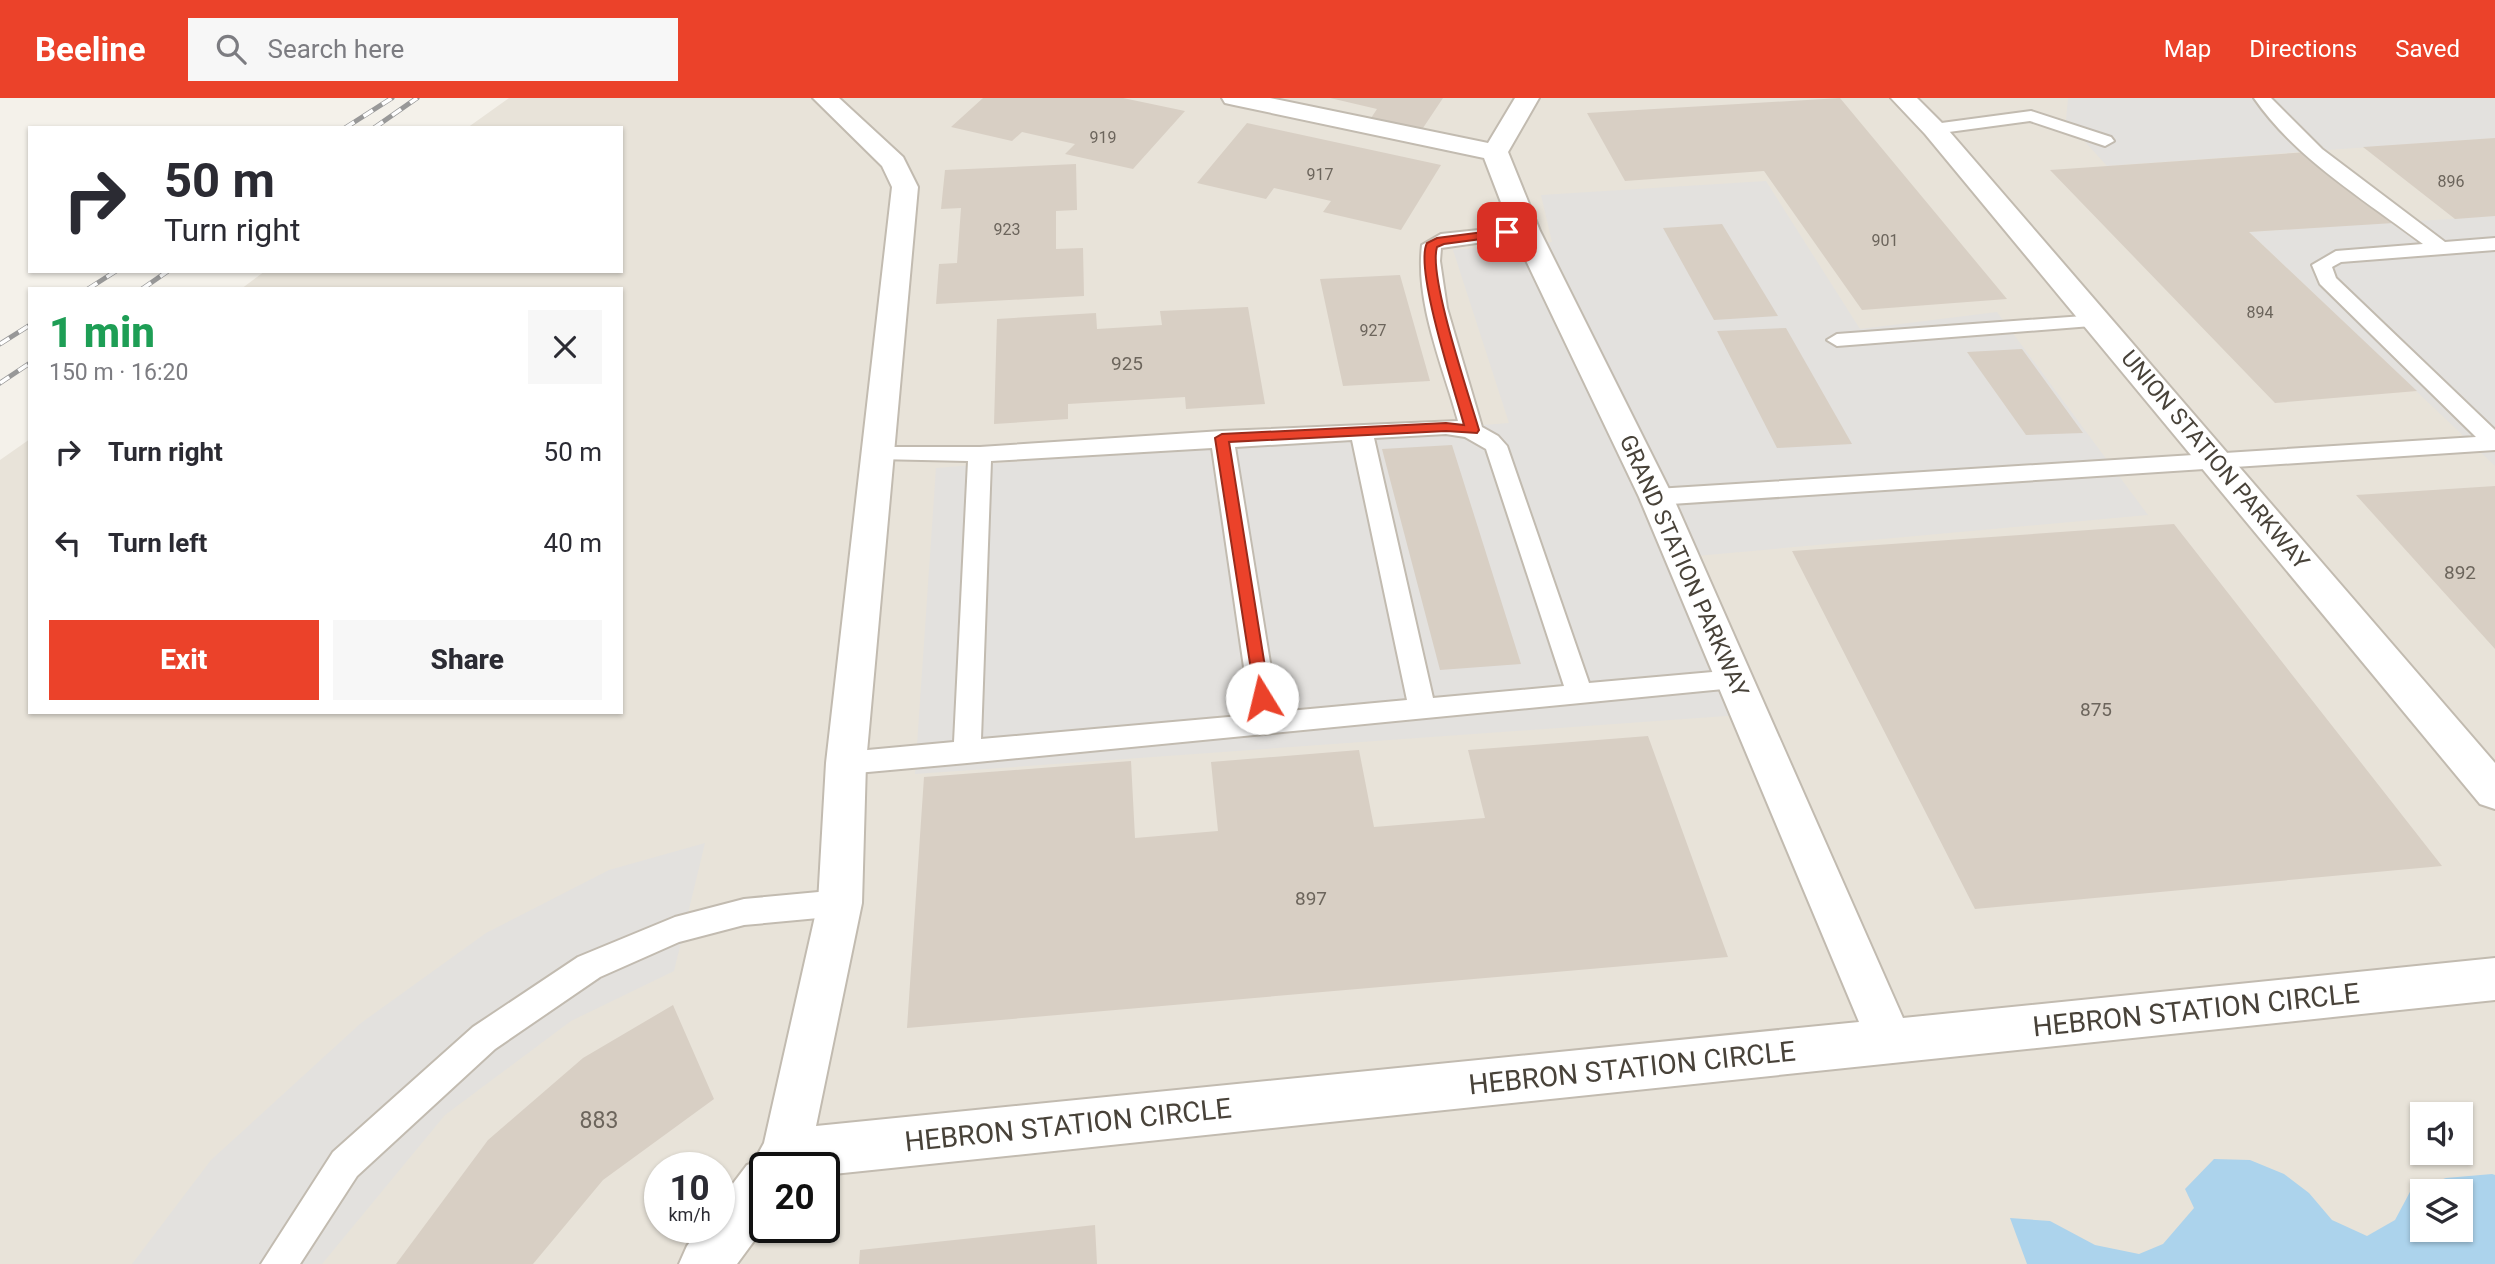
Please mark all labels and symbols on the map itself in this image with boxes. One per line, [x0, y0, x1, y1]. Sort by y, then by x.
house number: 919 [1090, 128, 1116, 147]
house number: 917 [1307, 165, 1333, 184]
house number: 896 [2438, 172, 2464, 191]
pin [1477, 202, 1537, 262]
house number: 923 [994, 220, 1020, 239]
house number: 901 [1872, 231, 1898, 250]
house number: 894 [2247, 303, 2273, 322]
house number: 927 [1360, 321, 1386, 340]
street label: UNION STATION PARKWAY [2115, 345, 2315, 575]
house number: 925 [1111, 352, 1143, 375]
street label: GRAND STATION PARKWAY [1614, 431, 1754, 702]
house number: 892 [2444, 561, 2476, 584]
position arrow [1225, 661, 1299, 735]
house number: 875 [2080, 698, 2112, 721]
house number: 897 [1295, 887, 1327, 910]
street label: HEBRON STATION CIRCLE [2031, 976, 2361, 1044]
street label: HEBRON STATION CIRCLE [1467, 1034, 1797, 1102]
street label: HEBRON STATION CIRCLE [903, 1091, 1233, 1159]
house number: 883 [580, 1107, 618, 1134]
speed limit sign: 20 [749, 1152, 840, 1243]

